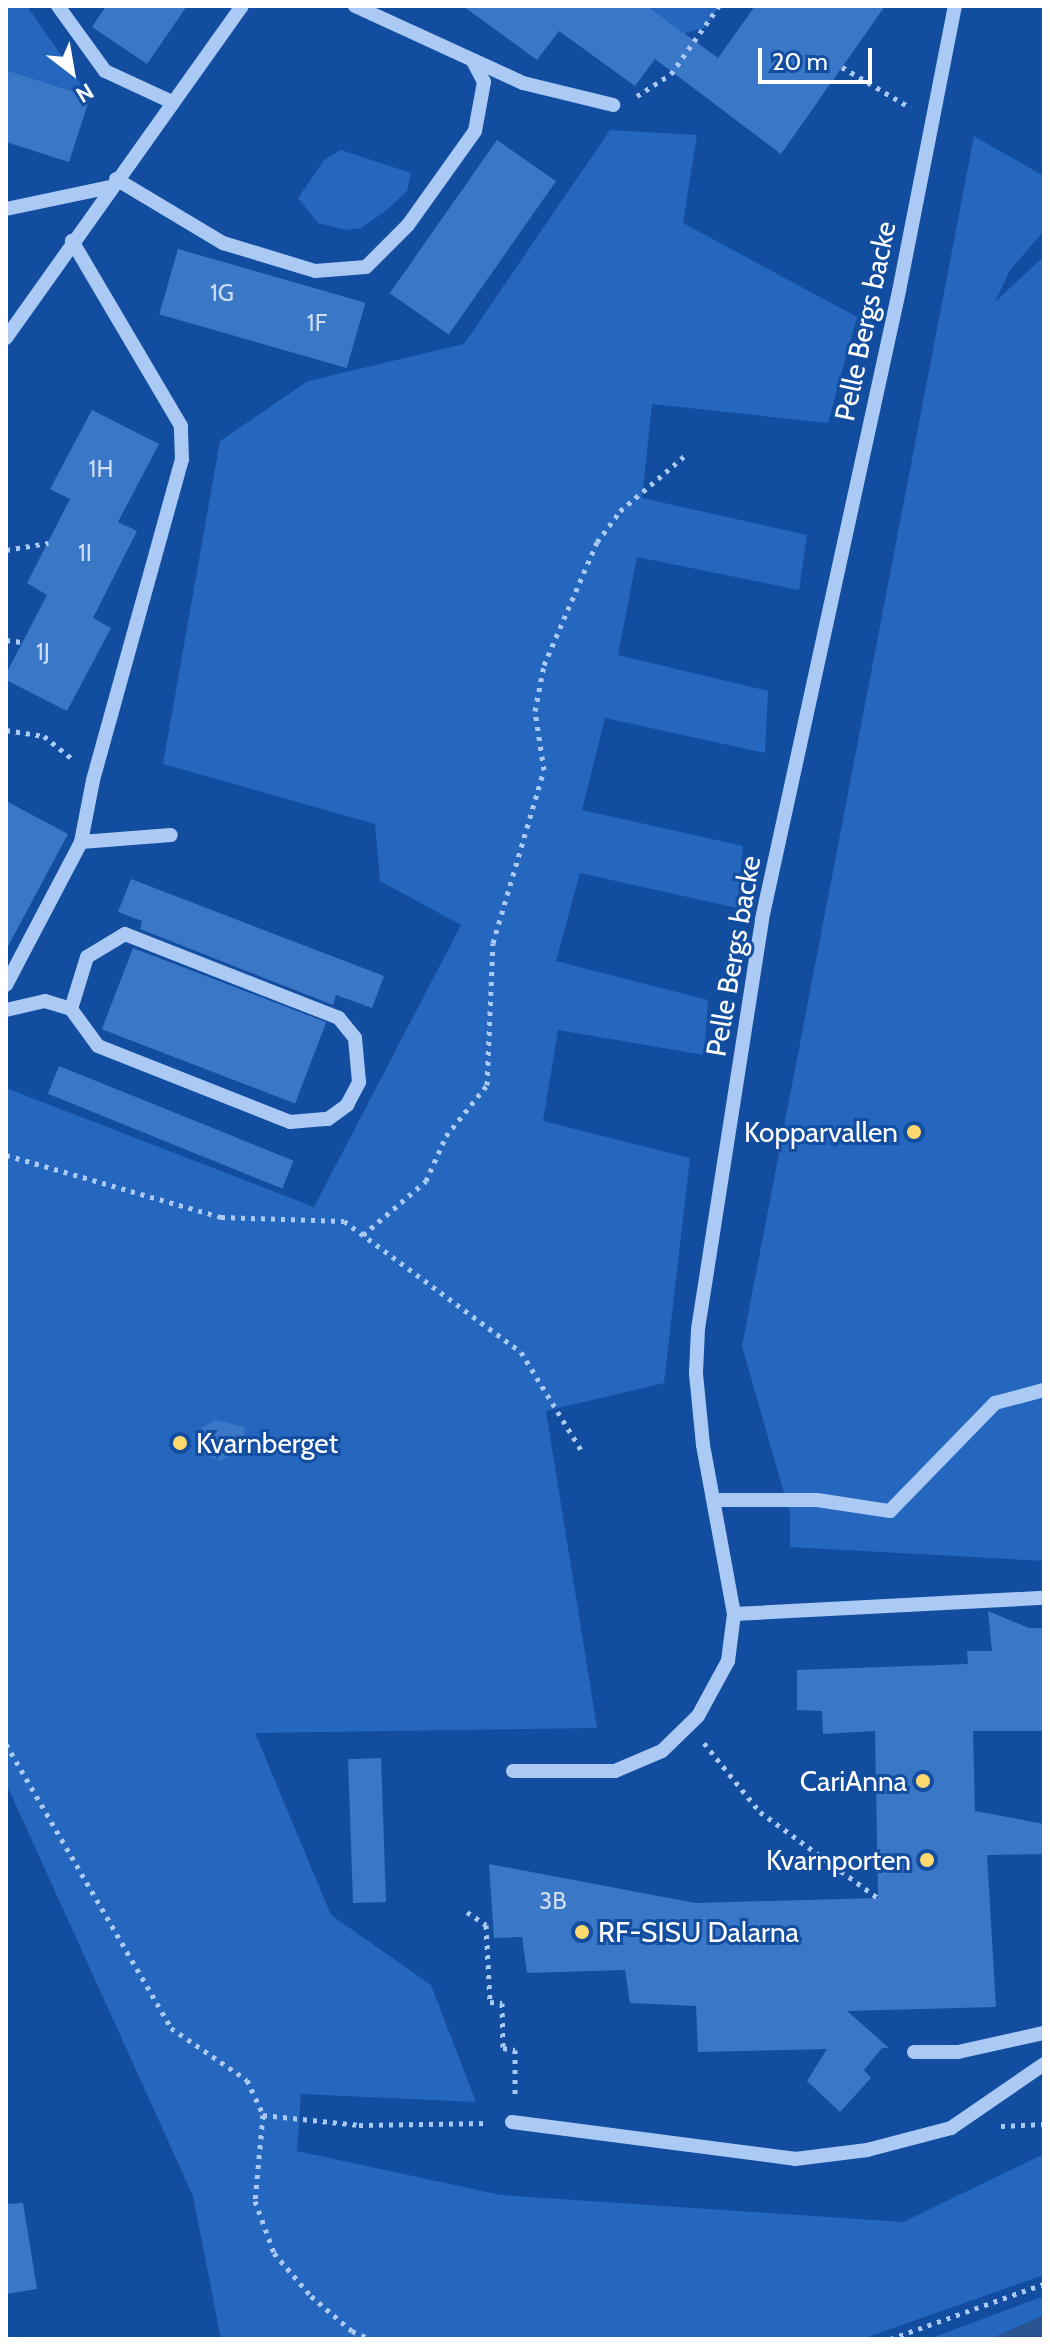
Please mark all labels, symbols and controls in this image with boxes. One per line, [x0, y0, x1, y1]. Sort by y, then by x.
north arrow [32, 32, 112, 112]
scale bar [762, 32, 876, 82]
text: 20 m [772, 47, 828, 76]
text: N [71, 77, 98, 109]
street label: Pelle Bergs backe [827, 218, 903, 424]
house number: 1G [210, 279, 234, 307]
house number: 1F [307, 309, 327, 337]
house number: 1H [89, 455, 113, 483]
house number: 1I [78, 539, 92, 567]
house number: 1J [36, 638, 50, 666]
street label: Pelle Bergs backe [699, 853, 767, 1059]
place label: Kopparvallen [744, 1115, 898, 1149]
marker: Kopparvallen [905, 1123, 923, 1141]
place label: Kvarnberget [196, 1426, 338, 1460]
marker: Kvarnberget [171, 1434, 189, 1452]
place label: CariAnna [800, 1764, 907, 1798]
marker: CariAnna [914, 1772, 932, 1790]
place label: Kvarnporten [766, 1843, 911, 1877]
marker: Kvarnporten [918, 1851, 936, 1869]
house number: 3B [539, 1887, 567, 1915]
place label: RF-SISU Dalarna [598, 1915, 799, 1949]
marker: RF-SISU Dalarna [573, 1923, 591, 1941]

